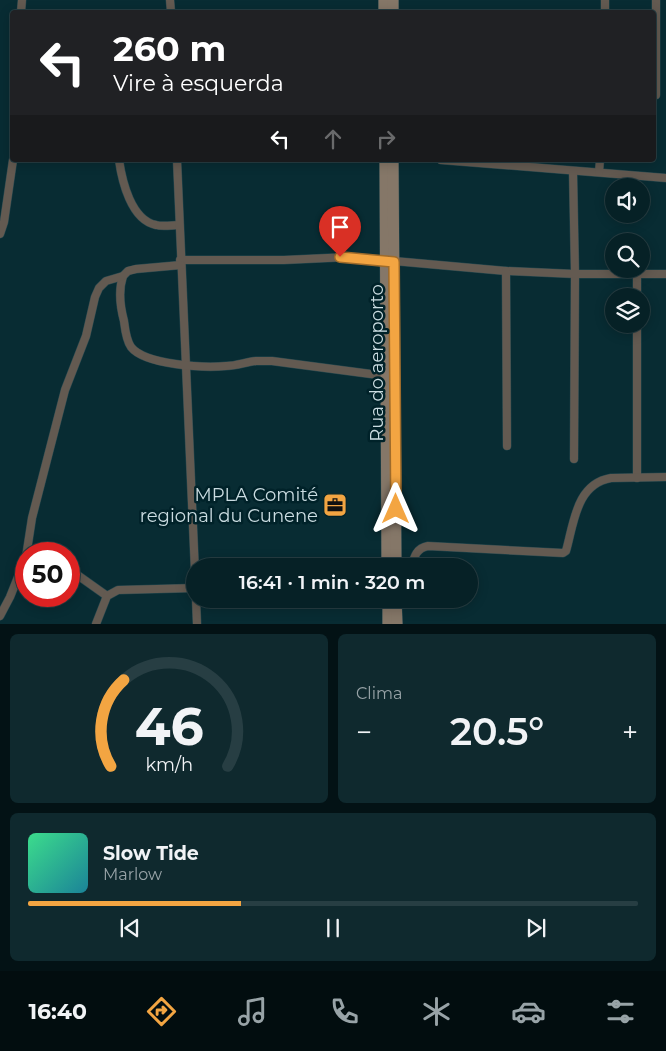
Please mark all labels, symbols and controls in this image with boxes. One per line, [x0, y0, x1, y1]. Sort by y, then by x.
text: 260 m [113, 27, 226, 70]
icon: left [30, 30, 95, 95]
text: Vire à esquerda [113, 70, 284, 97]
icon: left [266, 125, 294, 153]
icon: ahead [319, 125, 347, 153]
icon: right [372, 125, 400, 153]
map controls [605, 178, 650, 333]
button: sound [605, 178, 650, 223]
pin [319, 206, 361, 257]
icon: arrive [326, 213, 354, 241]
button: search [605, 233, 650, 278]
street label: Rua do aeroporto [366, 284, 388, 442]
button: layers [605, 288, 650, 333]
position arrow [369, 482, 421, 534]
place label: MPLA Comité regional du Cunene [140, 484, 318, 527]
office icon: MPLA Comité regional du Cunene [322, 492, 348, 518]
speed limit sign: 50 [15, 542, 80, 607]
text: 16:41 · 1 min · 320 m [239, 571, 425, 594]
text: Clima [356, 684, 402, 703]
text: 46 [135, 695, 203, 758]
text: 20.5° [450, 708, 544, 755]
text: − [356, 715, 372, 749]
text: + [622, 715, 638, 749]
text: km/h [145, 754, 193, 775]
text: Slow Tide [103, 842, 199, 865]
text: Marlow [103, 865, 162, 884]
icon: previous [116, 914, 144, 942]
icon: pause [319, 914, 347, 942]
icon: next [522, 914, 550, 942]
icon: directions [144, 994, 179, 1029]
icon: music [235, 994, 270, 1029]
icon: phone [327, 994, 362, 1029]
icon: climate [419, 994, 454, 1029]
icon: car [511, 994, 546, 1029]
icon: filters [603, 994, 638, 1029]
text: 16:40 [28, 998, 87, 1025]

